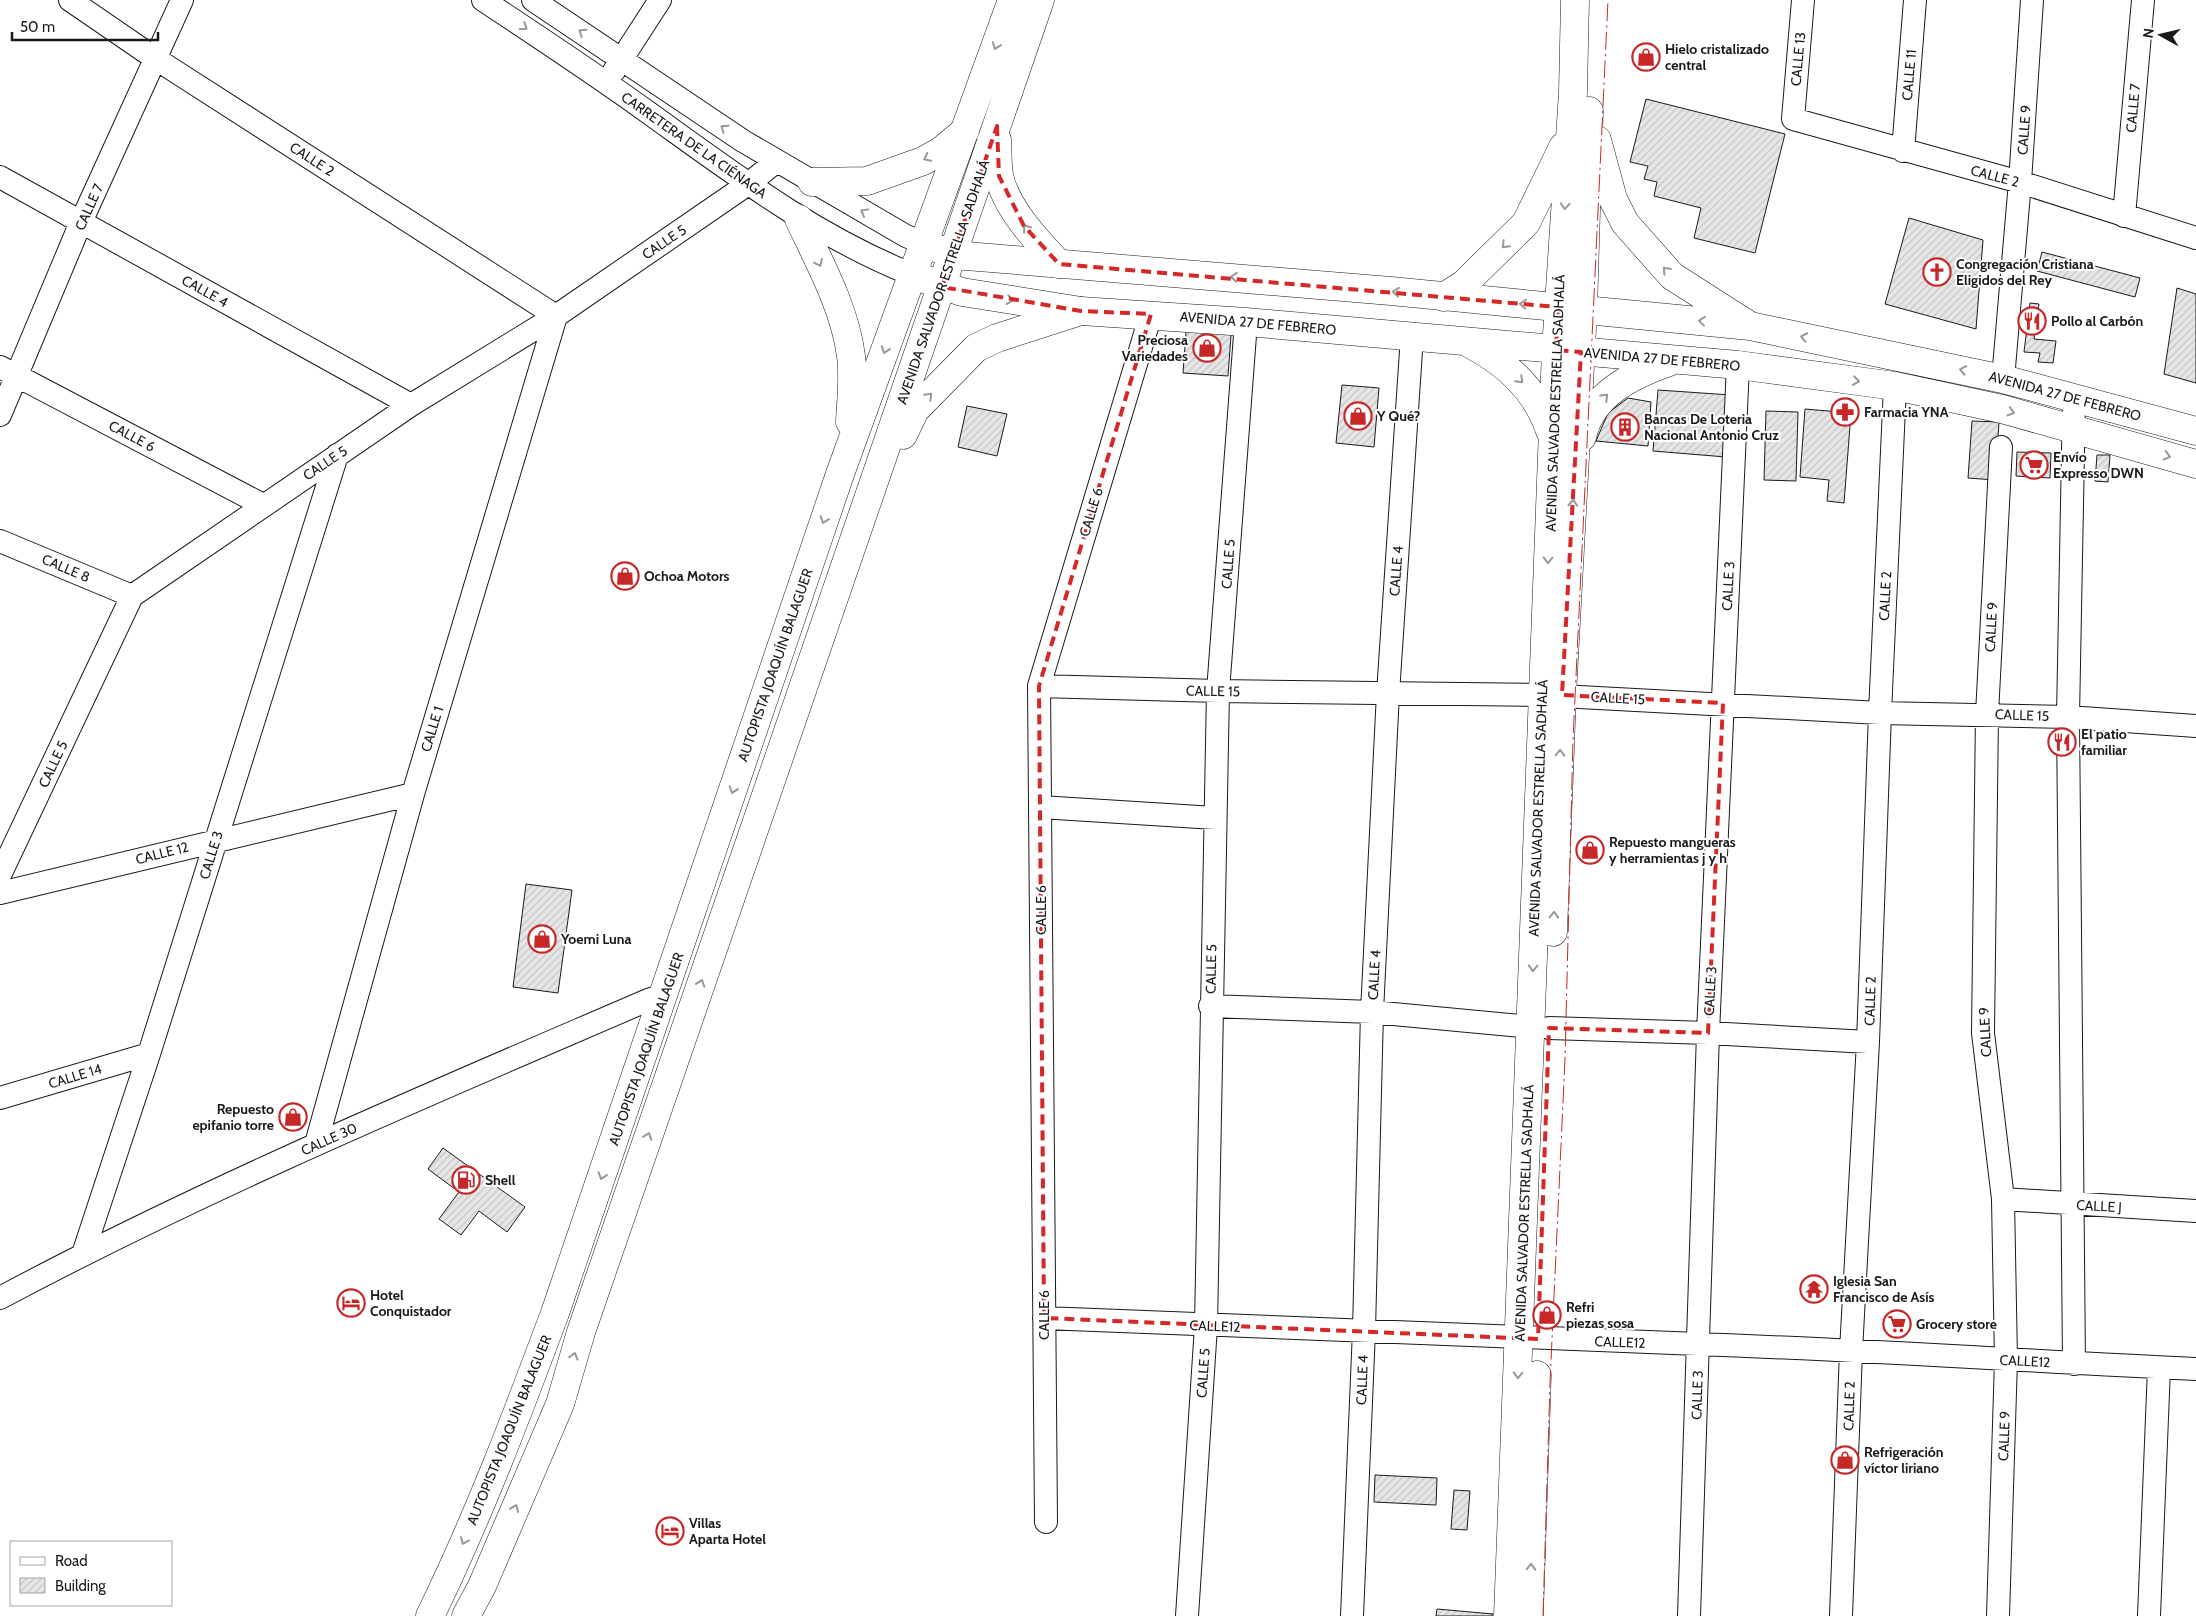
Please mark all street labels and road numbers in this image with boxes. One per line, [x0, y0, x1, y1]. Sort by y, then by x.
street label: CALLE 13 [1787, 31, 1809, 87]
street label: CALLE 11 [1898, 49, 1920, 101]
street label: CALLE 7 [2122, 83, 2144, 133]
street label: CARRETERA DE LA CIÉNAGA [618, 88, 771, 202]
street label: CALLE 9 [2013, 104, 2035, 156]
street label: CALLE 2 [286, 138, 338, 180]
street label: AVENIDA SALVADOR ESTRELLA SADHALÁ [893, 157, 994, 407]
street label: CALLE 2 [1969, 161, 2021, 191]
street label: CALLE 7 [71, 181, 107, 233]
street label: CALLE 5 [638, 221, 690, 263]
street label: CALLE 4 [179, 271, 231, 311]
street label: AVENIDA SALVADOR ESTRELLA SADHALÁ [1542, 274, 1568, 532]
street label: AVENIDA 27 DE FEBRERO [1179, 307, 1337, 339]
street label: AVENIDA 27 DE FEBRERO [1583, 343, 1741, 375]
street label: AVENIDA 27 DE FEBRERO [1987, 367, 2143, 425]
street label: CALLE 6 [106, 416, 158, 456]
street label: CALLE 5 [299, 442, 351, 484]
street label: CALLE 6 [1075, 485, 1107, 539]
street label: CALLE 5 [1217, 539, 1239, 589]
street label: CALLE 4 [1385, 545, 1407, 597]
street label: CALLE 8 [39, 550, 93, 586]
street label: CALLE 3 [1718, 561, 1738, 611]
street label: AUTOPISTA JOAQUÍN BALAGUER [733, 566, 817, 764]
street label: CALLE 2 [1875, 571, 1895, 621]
street label: CALLE 9 [1981, 601, 2001, 653]
street label: AVENIDA SALVADOR ESTRELLA SADHALÁ [1525, 679, 1551, 937]
street label: CALLE 15 [1186, 682, 1240, 700]
street label: CALLE 15 [1590, 688, 1646, 708]
street label: CALLE 1 [417, 704, 447, 754]
street label: CALLE 15 [1995, 705, 2049, 725]
street label: CALLE 5 [34, 738, 72, 790]
street label: CALLE 3 [195, 829, 227, 881]
street label: CALLE 12 [134, 838, 190, 868]
street label: CALLE 6 [1032, 885, 1050, 935]
street label: CALLE 5 [1202, 944, 1220, 994]
street label: CALLE 4 [1364, 949, 1384, 1001]
street label: AUTOPISTA JOAQUÍN BALAGUER [604, 950, 688, 1148]
street label: CALLE 3 [1700, 966, 1720, 1016]
street label: CALLE 2 [1860, 976, 1880, 1026]
street label: CALLE 9 [1975, 1006, 1995, 1058]
street label: CALLE 14 [46, 1059, 104, 1093]
street label: AVENIDA SALVADOR ESTRELLA SADHALÁ [1511, 1084, 1537, 1342]
street label: CALLE 30 [298, 1119, 360, 1159]
street label: CALLE J [2076, 1196, 2122, 1216]
street label: CALLE 6 [1035, 1290, 1053, 1340]
street label: CALLE12 [1189, 1316, 1241, 1336]
street label: AUTOPISTA JOAQUÍN BALAGUER [463, 1332, 556, 1528]
street label: CALLE12 [1594, 1332, 1646, 1352]
street label: CALLE 5 [1192, 1348, 1214, 1398]
street label: CALLE12 [1999, 1351, 2051, 1371]
street label: CALLE 4 [1352, 1355, 1372, 1405]
street label: CALLE 3 [1687, 1370, 1707, 1420]
street label: CALLE 2 [1839, 1381, 1859, 1431]
street label: CALLE 9 [1994, 1411, 2014, 1461]

